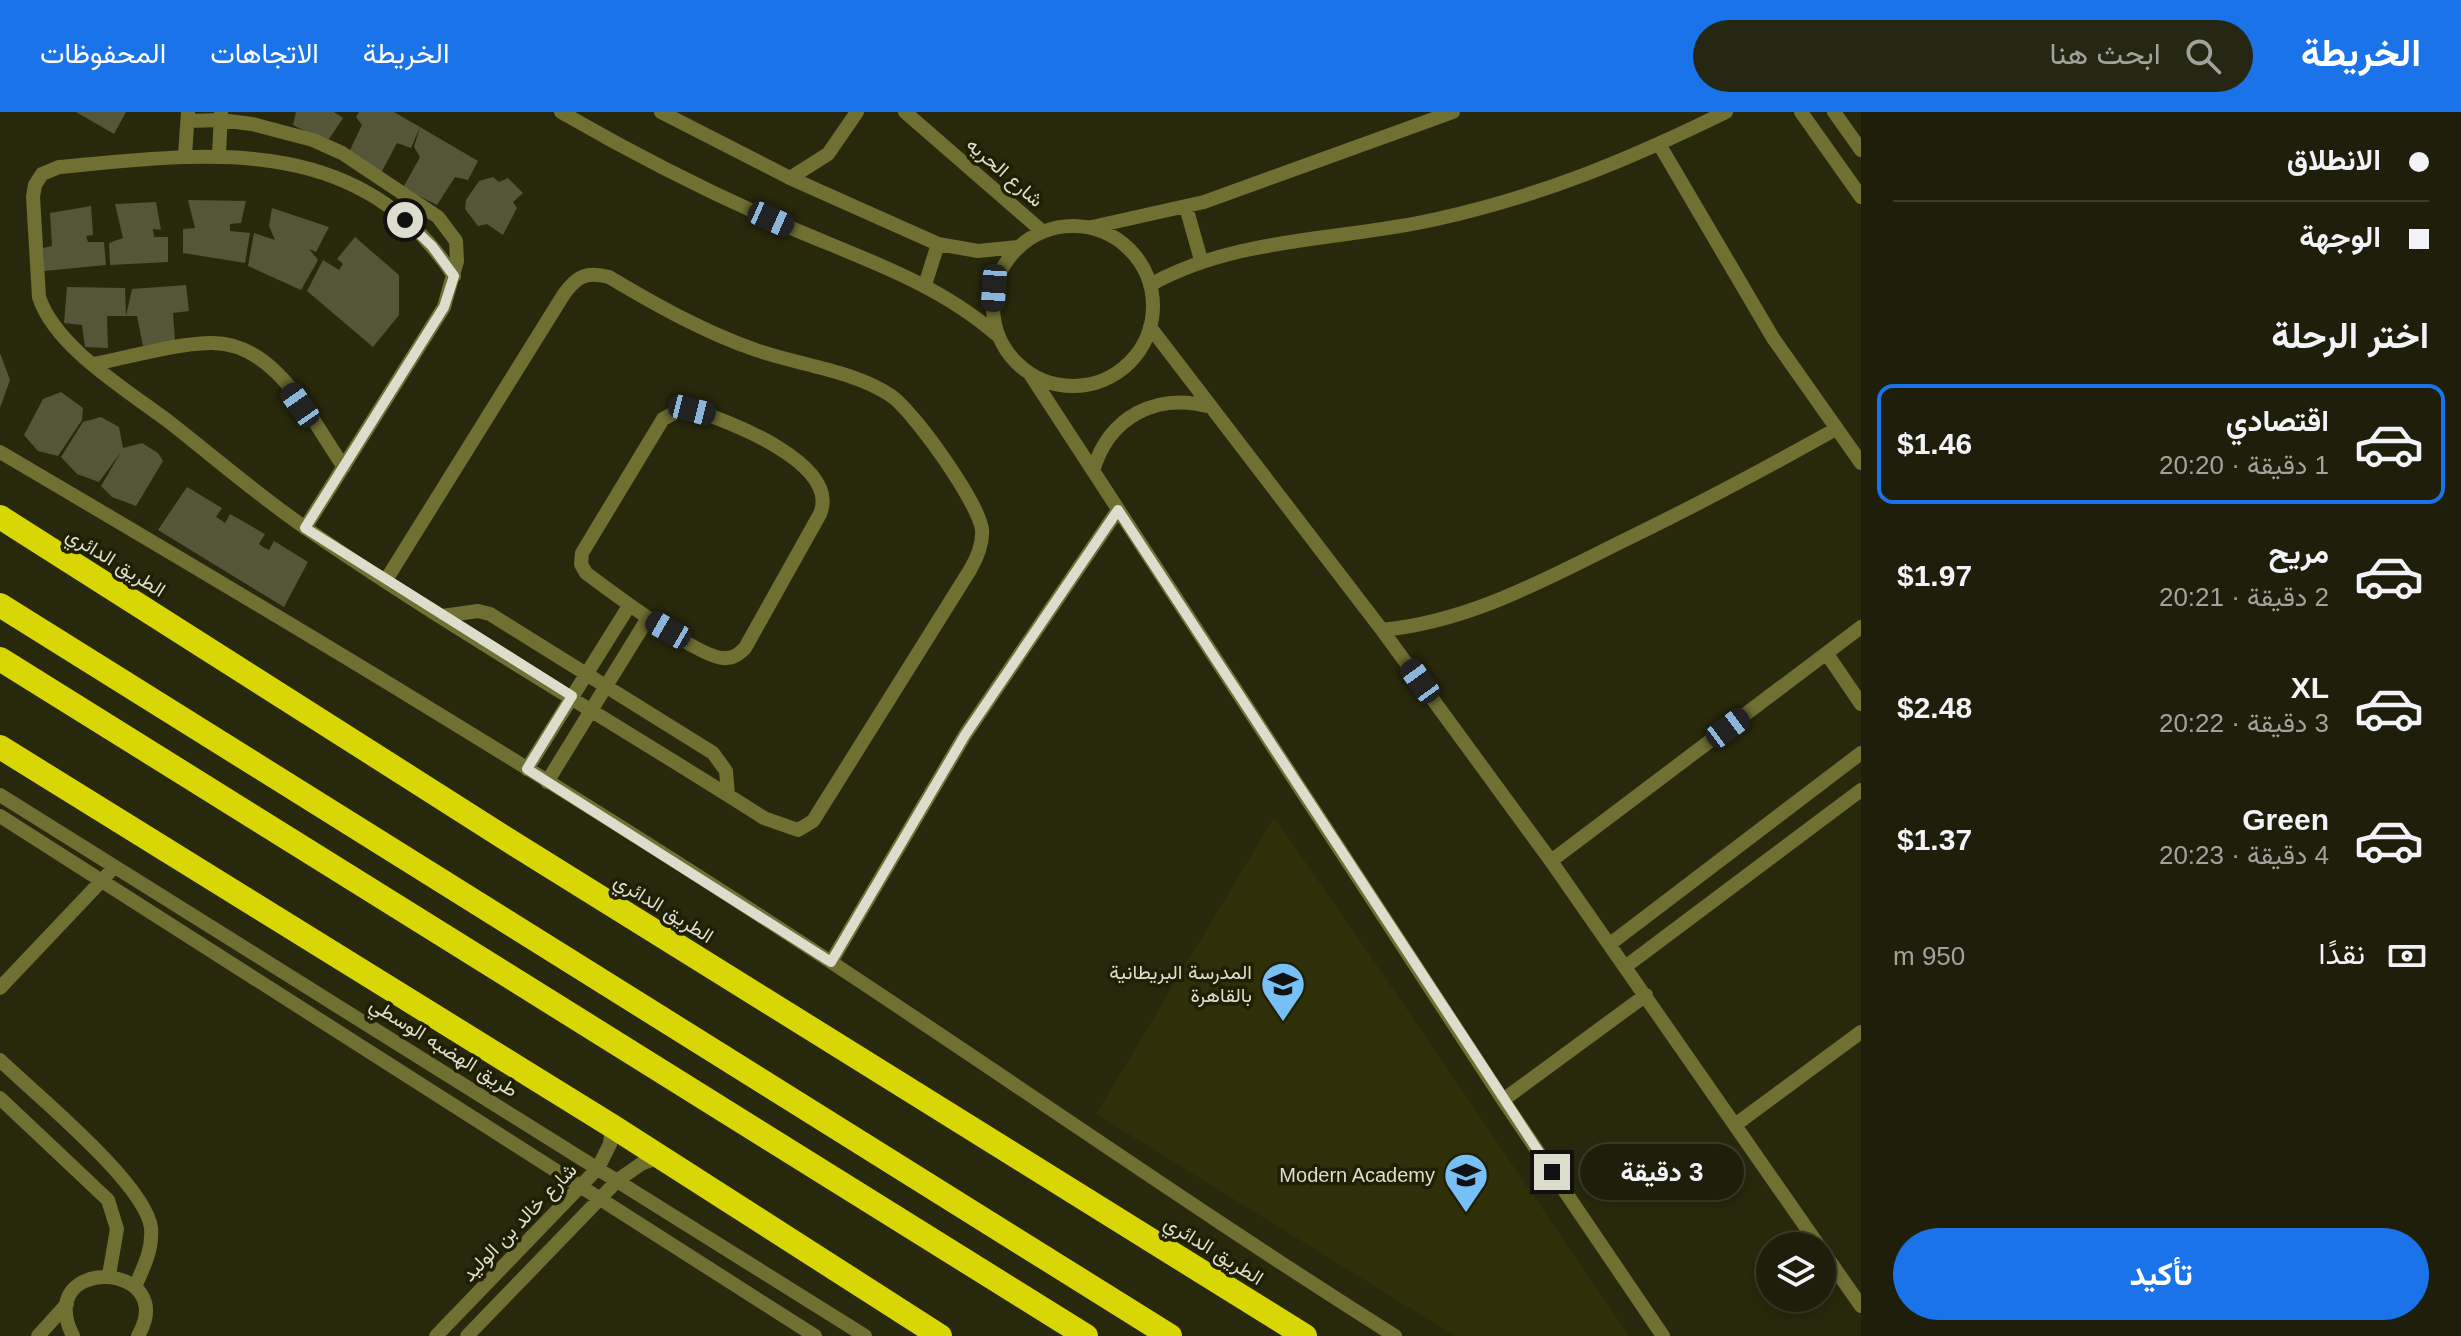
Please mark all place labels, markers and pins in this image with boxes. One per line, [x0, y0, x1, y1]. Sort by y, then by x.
school or university icon: المدرسة البريطانية بالقاهرة [1259, 960, 1307, 1023]
place label: المدرسة البريطانية بالقاهرة [1109, 961, 1252, 1008]
school or university icon: Modern Academy [1442, 1151, 1490, 1214]
place label: Modern Academy [1279, 1164, 1435, 1186]

